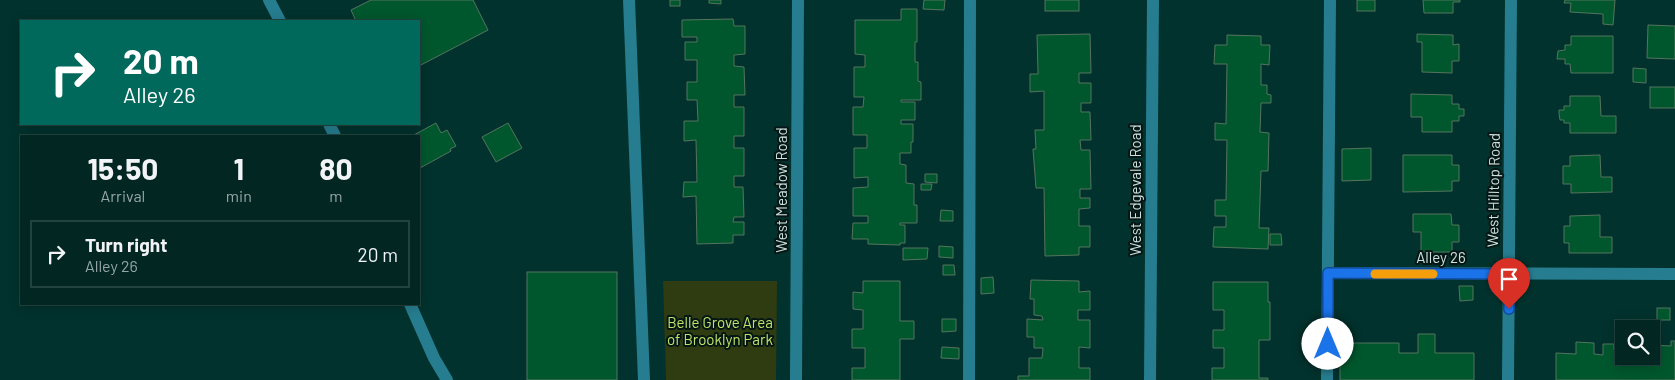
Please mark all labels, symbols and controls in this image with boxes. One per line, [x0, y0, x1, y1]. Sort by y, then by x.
text: 20 m [123, 39, 199, 81]
icon: right [40, 40, 105, 105]
text: Alley 26 [123, 81, 196, 107]
street label: West Edgevale Road [1126, 124, 1144, 256]
street label: West Meadow Road [772, 127, 790, 253]
street label: West Hilltop Road [1483, 133, 1503, 247]
text: 15:50 [87, 150, 158, 186]
text: 1 [233, 150, 244, 186]
text: 80 [319, 150, 353, 186]
text: Arrival [101, 186, 145, 205]
text: min [226, 186, 252, 205]
text: m [329, 186, 342, 205]
text: Turn right [85, 233, 167, 256]
icon: right [42, 240, 70, 268]
text: 20 m [358, 243, 398, 266]
street label: Alley 26 [1416, 248, 1466, 266]
text: Alley 26 [85, 256, 138, 275]
pin [1488, 258, 1530, 309]
icon: arrive [1495, 265, 1523, 293]
park label: Belle Grove Area of Brooklyn Park [667, 313, 773, 348]
position arrow [1301, 317, 1353, 369]
map controls [1615, 320, 1660, 365]
button: search [1615, 320, 1660, 365]

